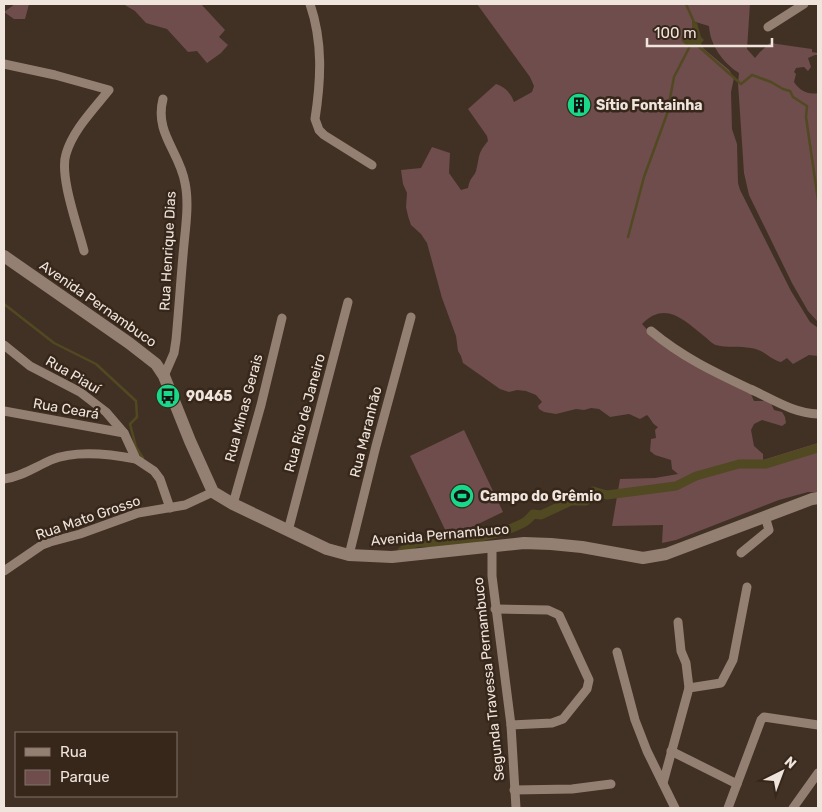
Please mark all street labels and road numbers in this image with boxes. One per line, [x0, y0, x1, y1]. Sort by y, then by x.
street label: Rua Henrique Dias [156, 191, 180, 311]
street label: Avenida Pernambuco [36, 257, 160, 351]
street label: Rua Piauí [42, 352, 104, 398]
street label: Rua Minas Gerais [221, 352, 267, 464]
street label: Rua Rio de Janeiro [281, 352, 329, 474]
street label: Rua Maranhão [346, 385, 386, 479]
street label: Rua Ceará [32, 395, 100, 423]
street label: Rua Mato Grosso [33, 492, 143, 544]
street label: Avenida Pernambuco [370, 520, 510, 550]
street label: Segunda Travessa Pernambuco [470, 576, 508, 782]

